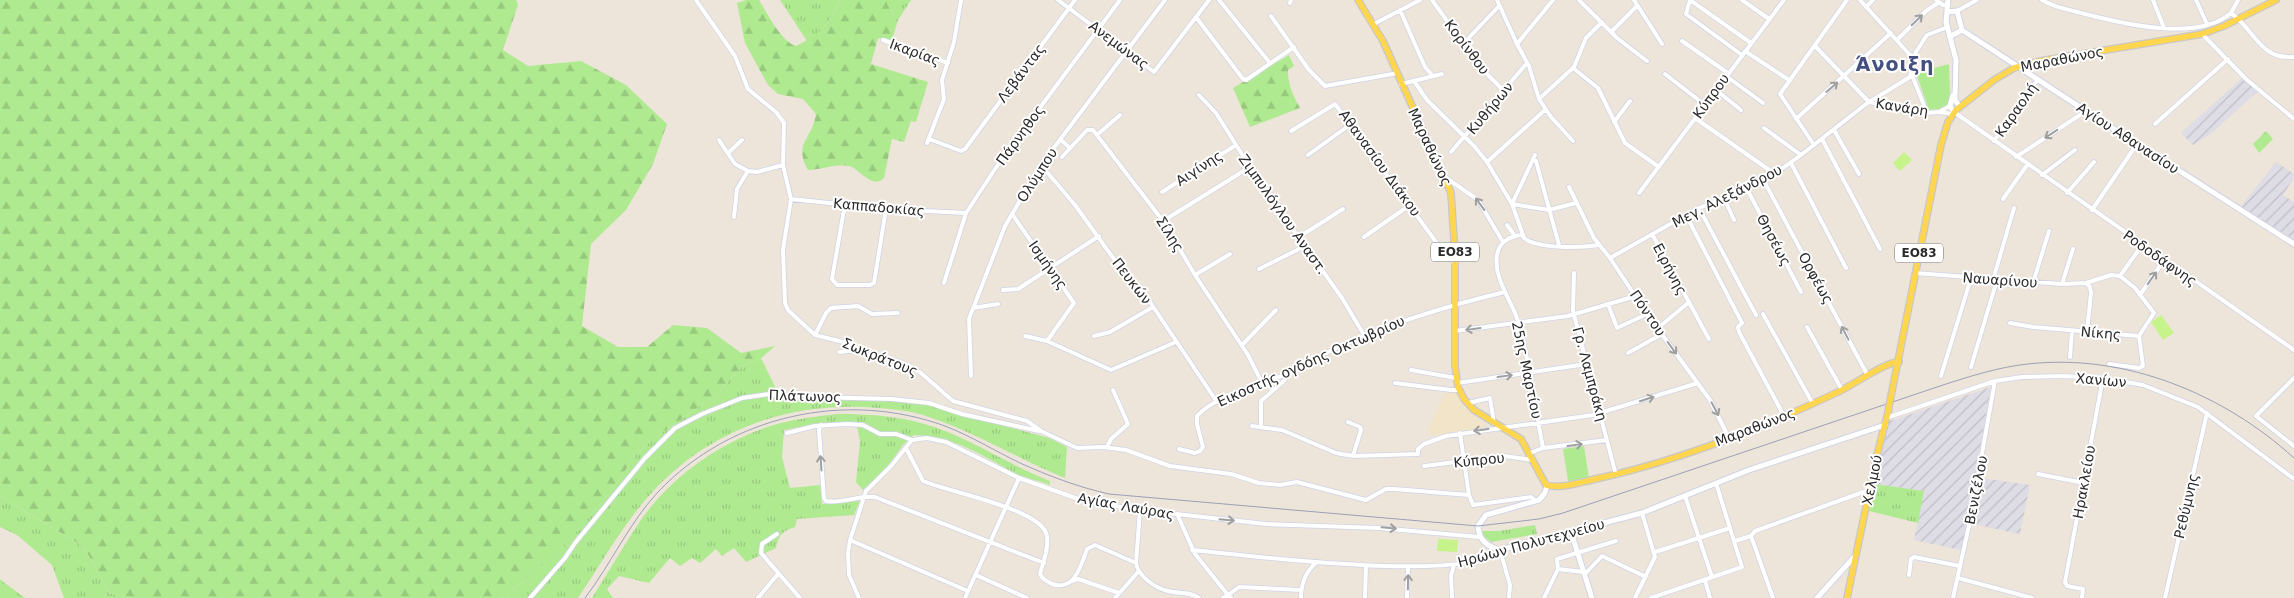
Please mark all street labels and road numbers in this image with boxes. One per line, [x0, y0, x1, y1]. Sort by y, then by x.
street label: Κορίνθου [1441, 16, 1493, 78]
street label: Ανεμώνας [1086, 17, 1152, 73]
street label: Ικαρίας [888, 35, 942, 69]
street label: Λεβάντας [994, 41, 1048, 105]
street label: Μαραθώνος [2019, 43, 2105, 75]
street label: Κύπρου [1689, 71, 1733, 121]
street label: Κυθήρων [1464, 79, 1517, 137]
street label: Καραολή [1992, 80, 2040, 140]
street label: Κανάρη [1874, 95, 1930, 119]
street label: Αγίου Αθανασίου [2074, 99, 2182, 177]
street label: Πάρνηθος [993, 102, 1047, 168]
street label: Μαραθώνος [1405, 105, 1455, 189]
street label: Αθανασίου Διάκου [1336, 107, 1424, 219]
street label: Ολύμπου [1014, 145, 1060, 205]
street label: Αιγίνης [1173, 147, 1225, 189]
street label: Ζιμπυλόγλου Αναστ. [1236, 151, 1330, 277]
street label: Μεγ. Αλεξάνδρου [1669, 161, 1785, 231]
street label: Καππαδοκίας [832, 195, 926, 219]
street label: Θησέως [1754, 211, 1794, 269]
street label: Σίλης [1153, 213, 1187, 255]
street label: Ροδοδάφνης [2120, 227, 2200, 289]
street label: Ισμήνης [1025, 238, 1071, 292]
street label: Ειρήνης [1650, 240, 1690, 298]
road number: ΕΟ83 [1431, 242, 1479, 262]
road number: ΕΟ83 [1895, 244, 1943, 262]
street label: Ορφέως [1795, 249, 1837, 307]
street label: Πευκών [1109, 255, 1155, 307]
street label: Ναυαρίνου [1962, 269, 2038, 291]
street label: Πόντου [1627, 287, 1669, 339]
street label: Εικοστής ογδόης Οκτωβρίου [1215, 312, 1407, 410]
street label: 25ης Μαρτίου [1509, 320, 1545, 420]
street label: Νίκης [2080, 323, 2122, 343]
street label: Γρ. Λαμπράκη [1570, 325, 1610, 423]
street label: Σωκράτους [840, 335, 920, 379]
street label: Χανίων [2075, 370, 2127, 390]
street label: Πλάτωνος [768, 387, 842, 405]
street label: Μαραθώνος [1713, 404, 1797, 450]
street label: Ηρακλείου [2070, 444, 2098, 520]
street label: Κύπρου [1453, 449, 1505, 471]
street label: Χελμού [1859, 453, 1885, 507]
street label: Βενιζέλου [1961, 454, 1991, 526]
street label: Ρεθύμνης [2171, 472, 2201, 540]
street label: Αγίας Λαύρας [1076, 490, 1176, 522]
street label: Ηρώων Πολυτεχνείου [1456, 516, 1606, 570]

